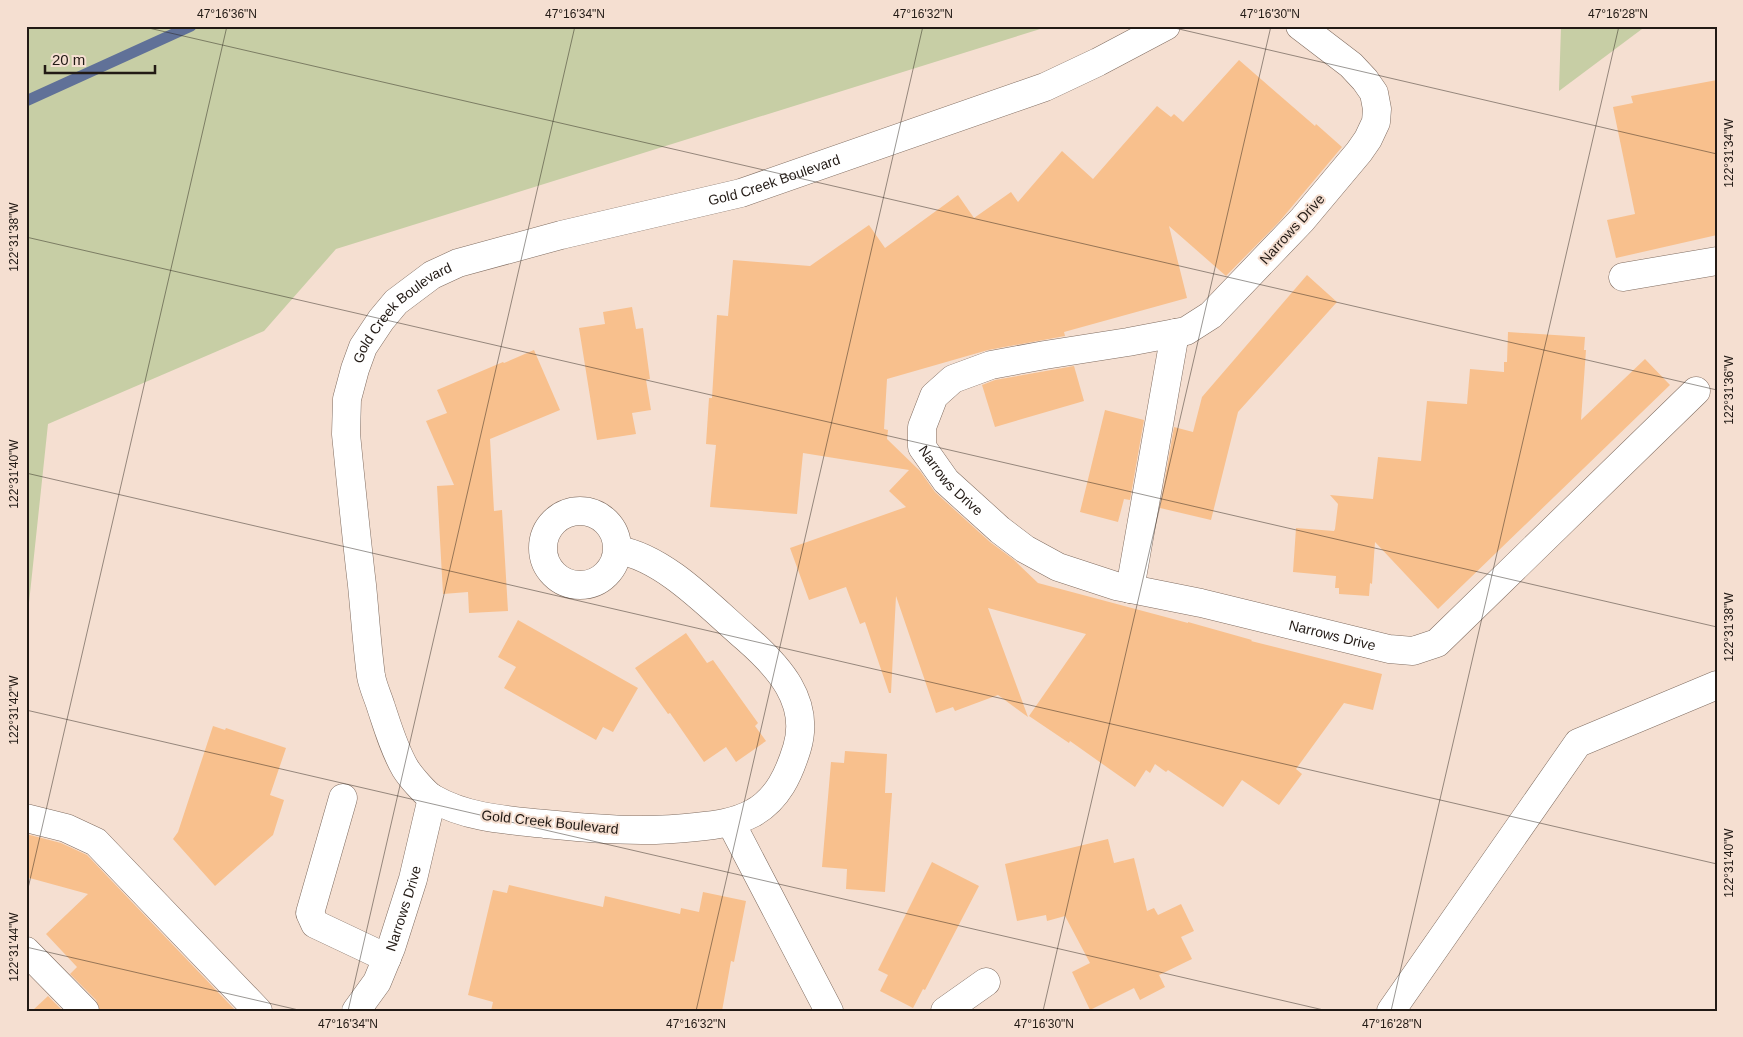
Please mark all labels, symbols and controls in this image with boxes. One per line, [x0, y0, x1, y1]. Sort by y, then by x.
text: 47°16'36"N [197, 7, 257, 21]
text: 47°16'34"N [545, 7, 605, 21]
text: 47°16'32"N [893, 7, 953, 21]
text: 47°16'30"N [1240, 7, 1300, 21]
text: 47°16'28"N [1588, 7, 1648, 21]
scale bar [45, 42, 155, 74]
text: 20 m [52, 51, 85, 68]
text: 122°31'34"W [1722, 118, 1736, 188]
street label: Gold Creek Boulevard [706, 151, 842, 208]
street label: Narrows Drive [1256, 191, 1328, 267]
text: 122°31'38"W [7, 202, 21, 272]
street label: Gold Creek Boulevard [350, 259, 454, 365]
text: 122°31'36"W [1722, 355, 1736, 425]
text: 122°31'40"W [7, 439, 21, 509]
street label: Narrows Drive [915, 442, 986, 519]
text: 122°31'38"W [1722, 592, 1736, 662]
street label: Narrows Drive [1287, 617, 1377, 653]
text: 122°31'42"W [7, 675, 21, 745]
street label: Gold Creek Boulevard [481, 807, 619, 837]
text: 122°31'40"W [1722, 828, 1736, 898]
street label: Narrows Drive [382, 864, 424, 953]
text: 122°31'44"W [7, 912, 21, 982]
text: 47°16'34"N [318, 1017, 378, 1031]
text: 47°16'32"N [666, 1017, 726, 1031]
text: 47°16'30"N [1014, 1017, 1074, 1031]
text: 47°16'28"N [1362, 1017, 1422, 1031]

